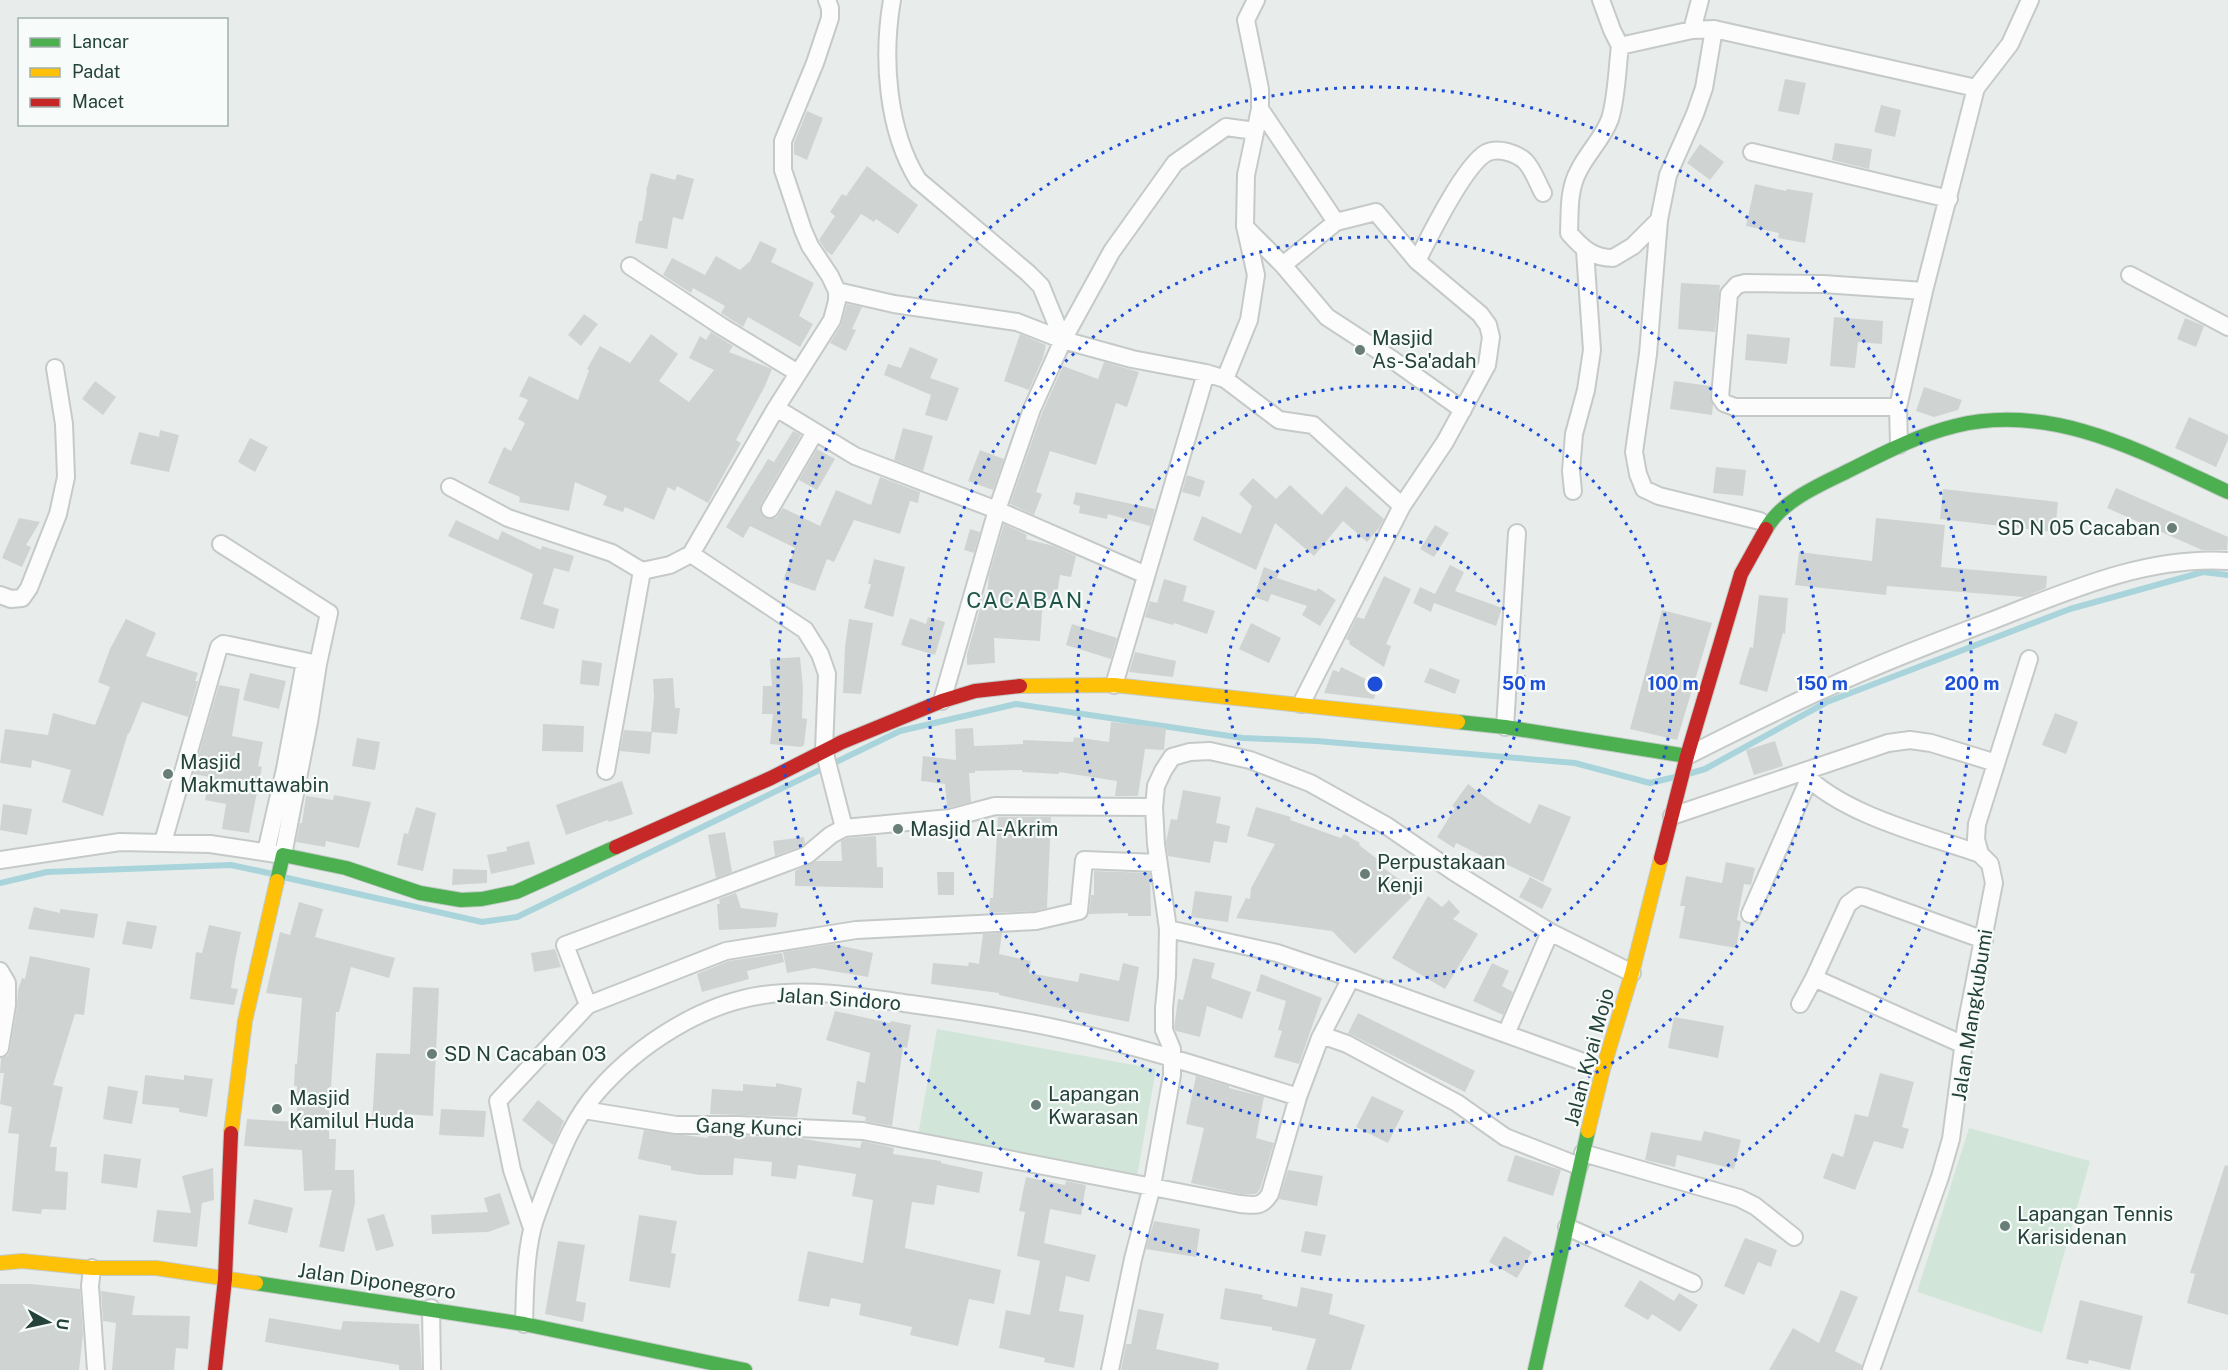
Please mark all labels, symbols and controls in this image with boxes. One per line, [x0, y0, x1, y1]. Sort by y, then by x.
legend [18, 18, 228, 126]
text: Lancar [72, 31, 129, 52]
text: Padat [72, 61, 121, 82]
text: Macet [72, 91, 124, 112]
place label: Masjid As-Sa'adah [1372, 326, 1477, 373]
marker: Masjid As-Sa'adah [1353, 343, 1367, 357]
place label: SD N 05 Cacaban [1997, 516, 2160, 540]
marker: SD N 05 Cacaban [2165, 521, 2179, 535]
district label: CACABAN [966, 587, 1084, 613]
text: 50 m [1502, 673, 1546, 694]
text: 100 m [1647, 673, 1699, 694]
text: 150 m [1796, 673, 1848, 694]
text: 200 m [1945, 673, 1999, 694]
centre of rings [1365, 674, 1385, 694]
place label: Masjid Makmuttawabin [180, 750, 329, 797]
marker: Masjid Makmuttawabin [161, 767, 175, 781]
place label: Masjid Al-Akrim [910, 817, 1058, 841]
marker: Masjid Al-Akrim [891, 822, 905, 836]
place label: Perpustakaan Kenji [1377, 850, 1505, 897]
marker: Perpustakaan Kenji [1358, 867, 1372, 881]
street label: Jalan Mangkubumi [1947, 927, 1997, 1103]
street label: Jalan Sindoro [776, 983, 902, 1015]
street label: Jalan Kyai Mojo [1559, 985, 1619, 1129]
place label: SD N Cacaban 03 [444, 1042, 606, 1066]
marker: SD N Cacaban 03 [425, 1047, 439, 1061]
place label: Lapangan Kwarasan [1048, 1082, 1139, 1129]
place label: Masjid Kamilul Huda [289, 1086, 414, 1133]
marker: Lapangan Kwarasan [1029, 1098, 1043, 1112]
marker: Masjid Kamilul Huda [270, 1102, 284, 1116]
street label: Gang Kunci [695, 1113, 803, 1141]
place label: Lapangan Tennis Karisidenan [2017, 1202, 2173, 1249]
marker: Lapangan Tennis Karisidenan [1998, 1219, 2012, 1233]
street label: Jalan Diponegoro [296, 1258, 458, 1304]
north arrow [18, 1292, 78, 1352]
text: U [52, 1317, 73, 1331]

